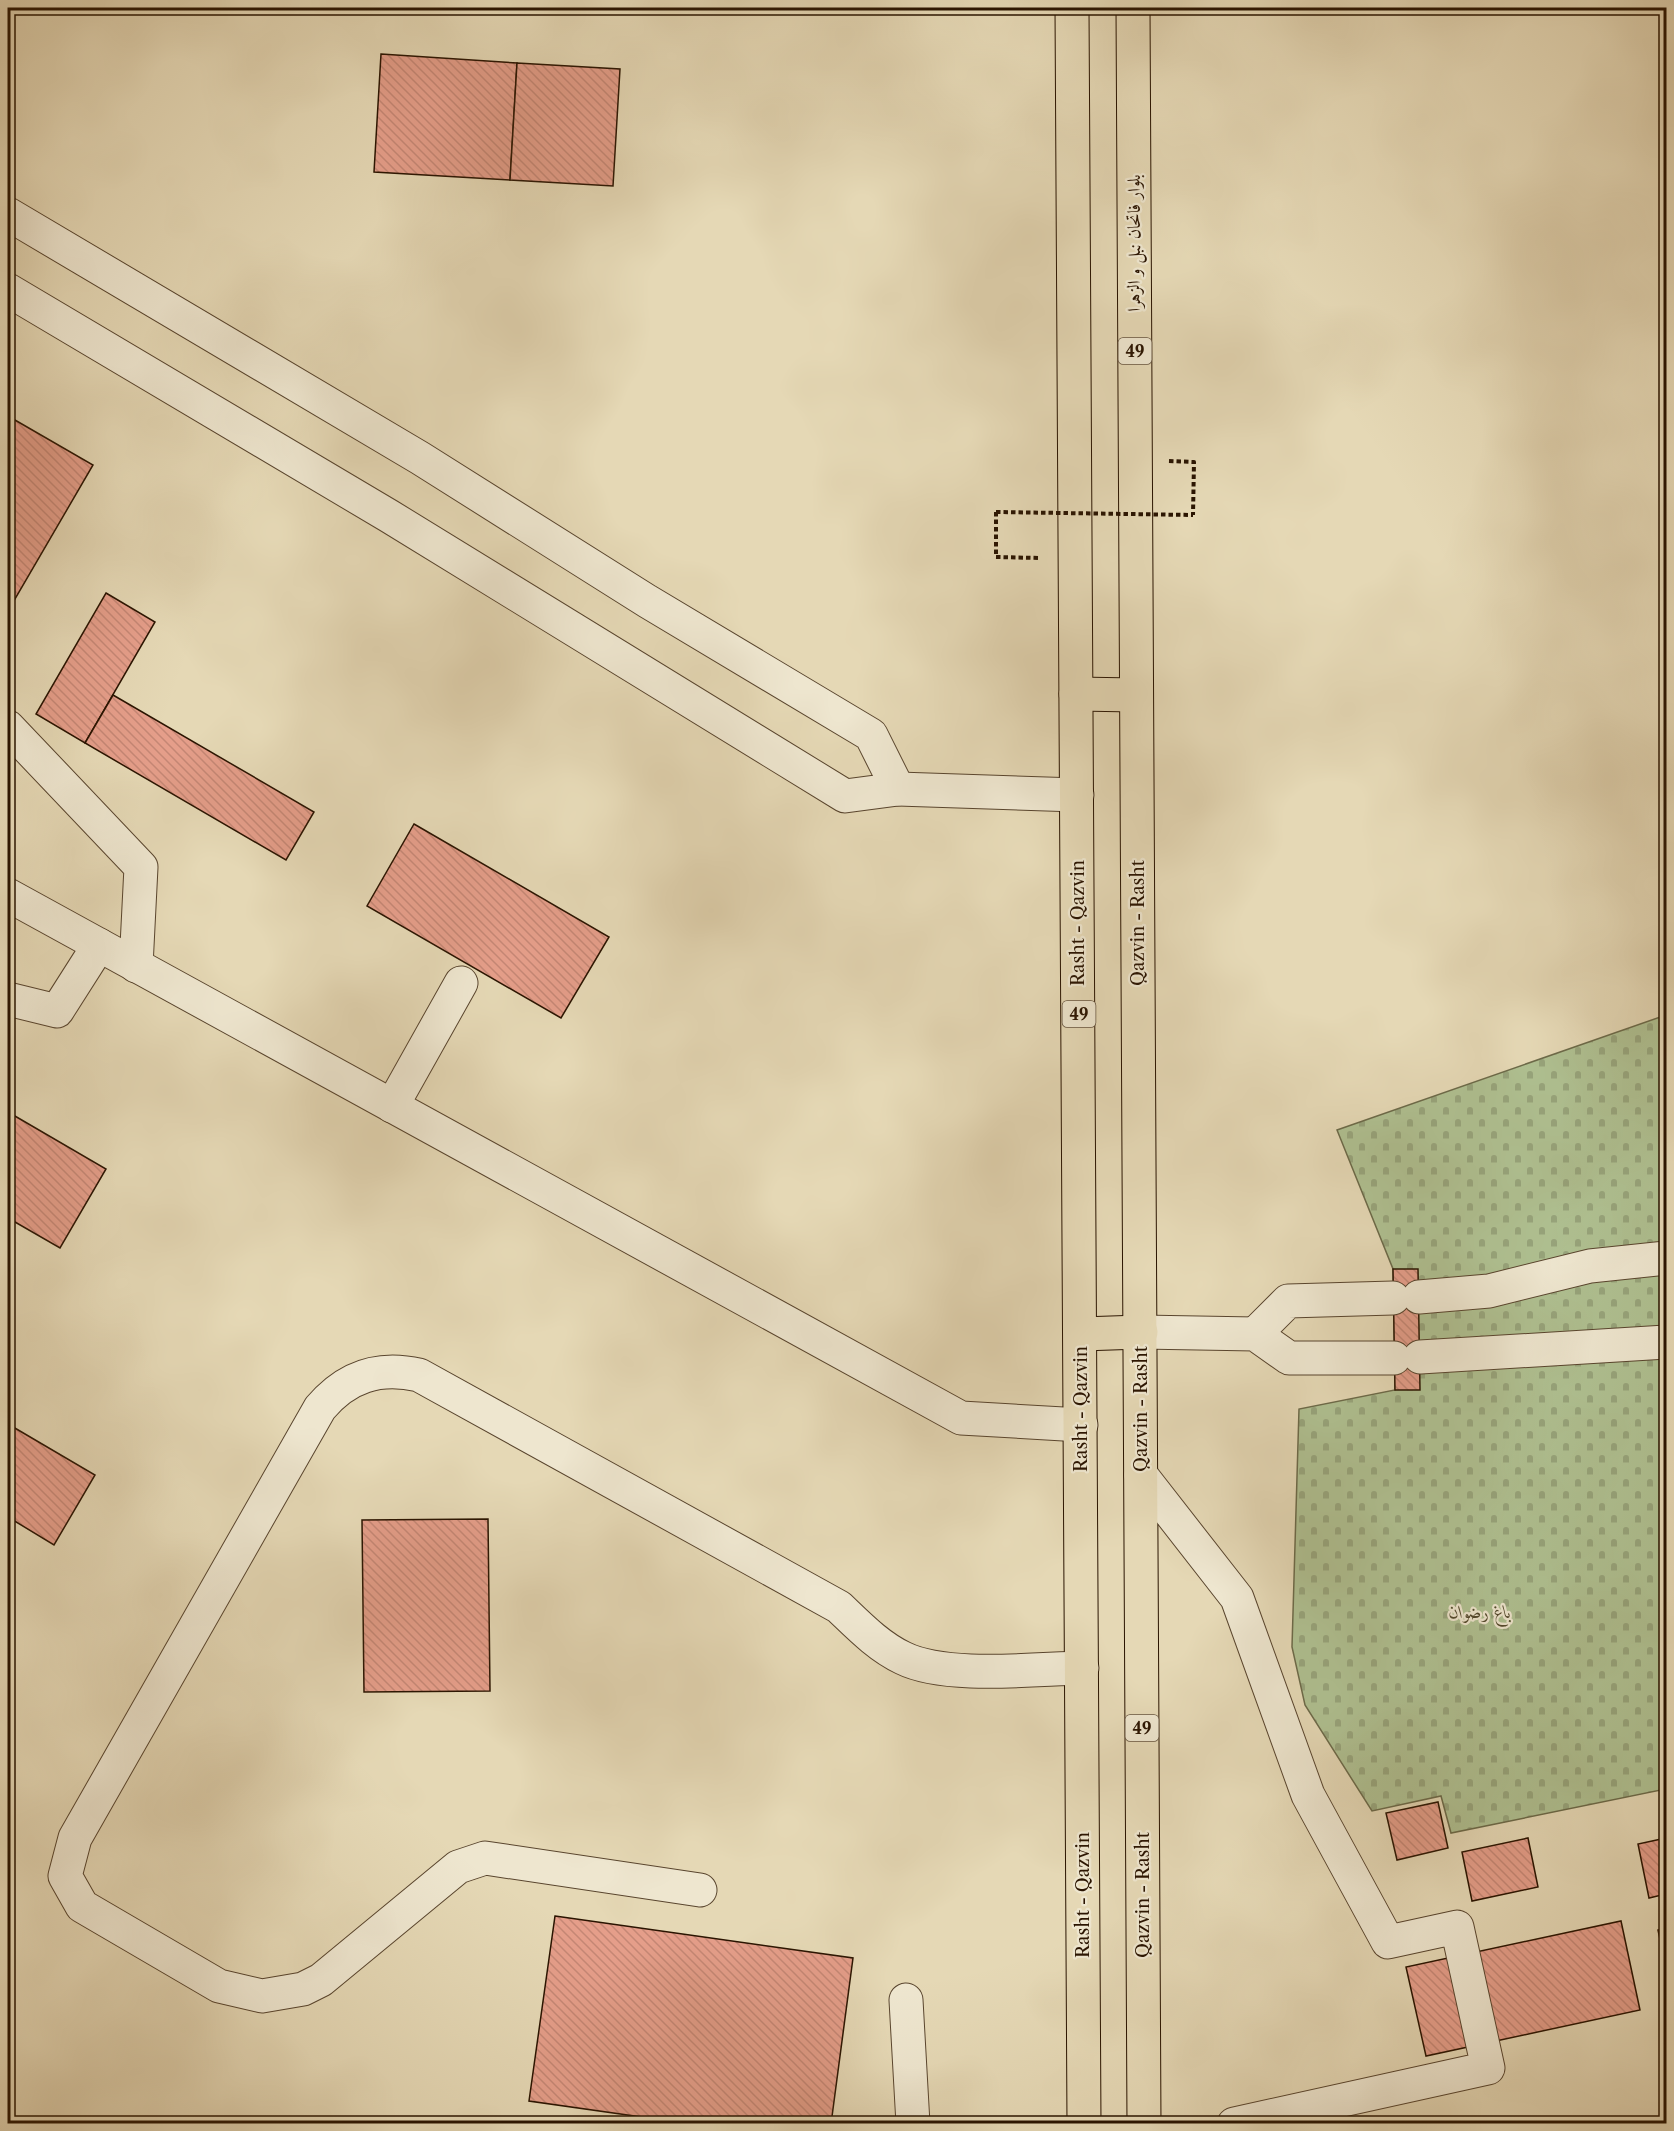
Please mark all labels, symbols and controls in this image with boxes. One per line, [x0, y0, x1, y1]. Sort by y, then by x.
street label: بلوار فاتحان نبل و الزهرا [1123, 174, 1147, 312]
road number: 49 [1118, 338, 1152, 364]
street label: Qazvin - Rasht [1127, 859, 1149, 986]
street label: Rasht - Qazvin [1067, 860, 1089, 986]
road number: 49 [1062, 1001, 1096, 1027]
street label: Qazvin - Rasht [1130, 1345, 1152, 1472]
street label: Rasht - Qazvin [1070, 1346, 1092, 1472]
park label: باغ رضوان [1449, 1601, 1512, 1627]
road number: 49 [1126, 1715, 1158, 1741]
street label: Qazvin - Rasht [1132, 1831, 1154, 1958]
street label: Rasht - Qazvin [1072, 1832, 1094, 1958]

